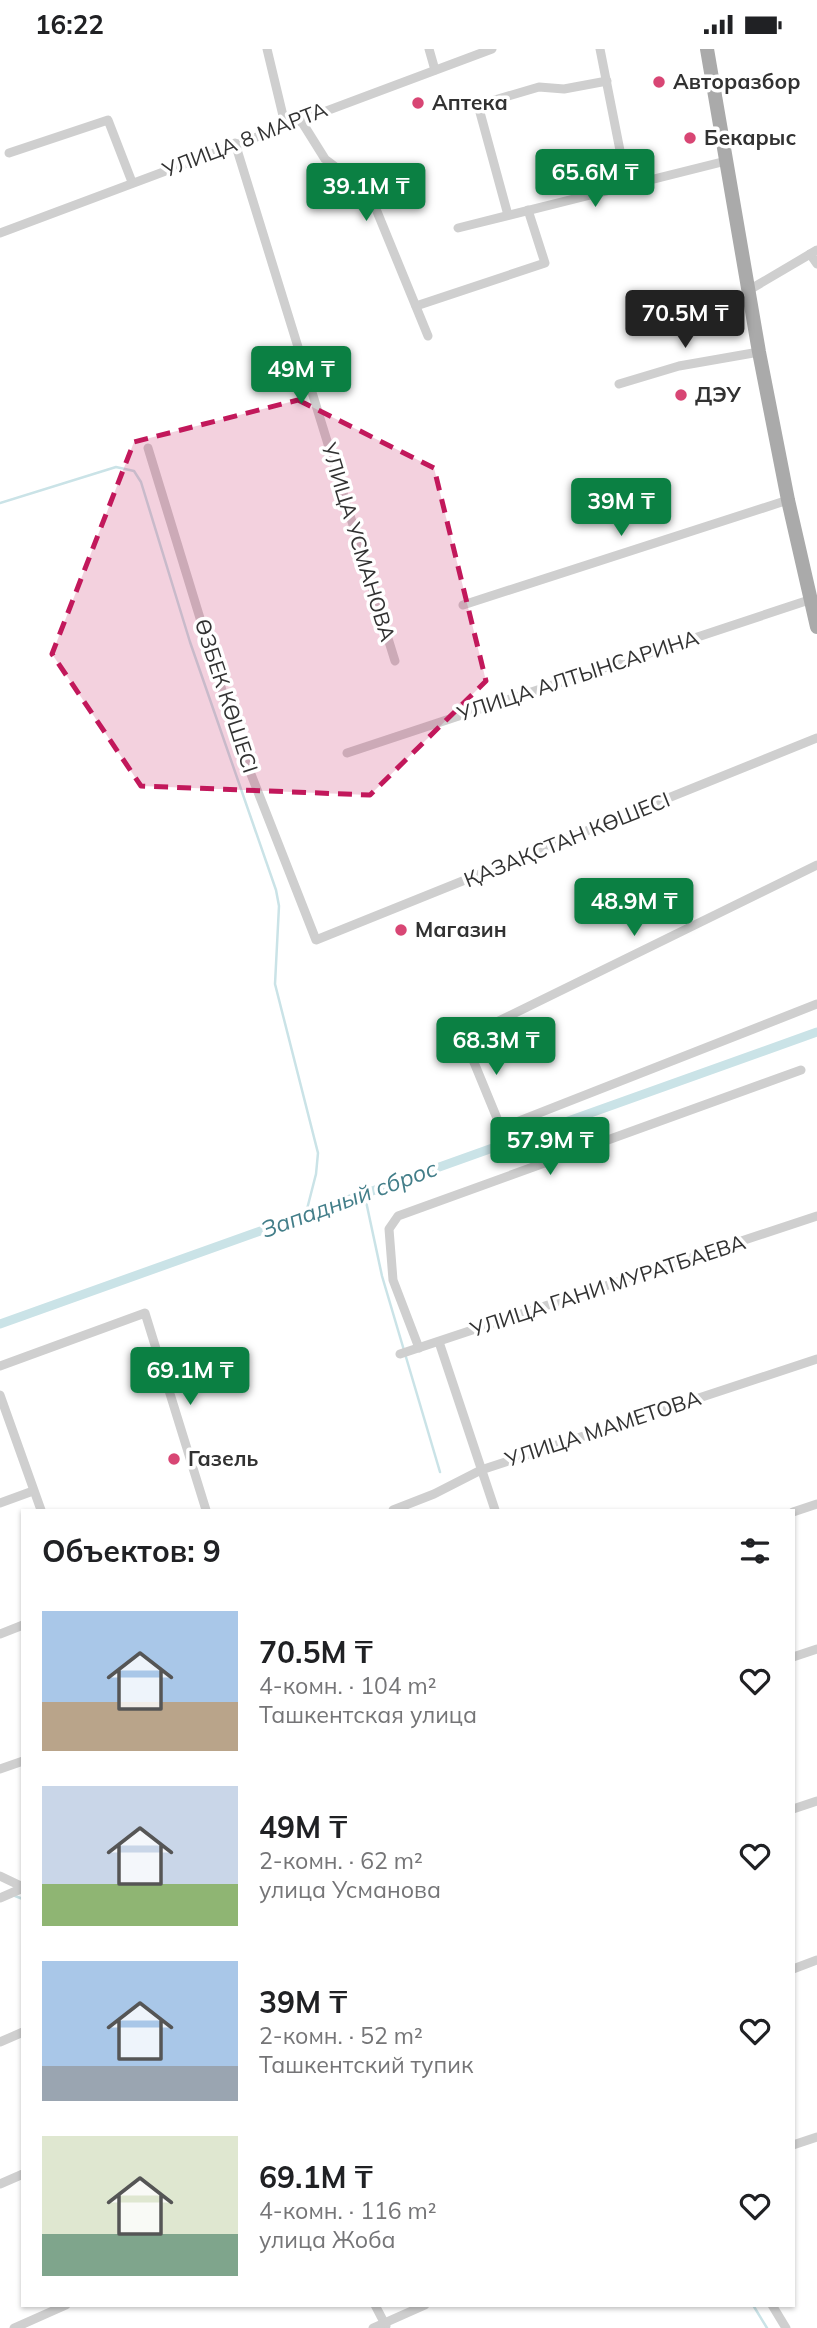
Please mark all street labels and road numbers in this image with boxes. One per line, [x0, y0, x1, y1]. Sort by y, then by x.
street label: УЛИЦА 8 МАРТА [158, 95, 331, 183]
street label: УЛИЦА УСМАНОВА [316, 438, 402, 645]
street label: ӨЗБЕК КӨШЕСІ [190, 615, 264, 776]
street label: УЛИЦА АЛТЫНСАРИНА [453, 624, 702, 727]
street label: ҚАЗАҚСТАН КӨШЕСІ [460, 786, 673, 892]
street label: УЛИЦА ГАНИ МУРАТБАЕВА [466, 1228, 749, 1342]
street label: УЛИЦА МАМЕТОВА [500, 1384, 704, 1472]

